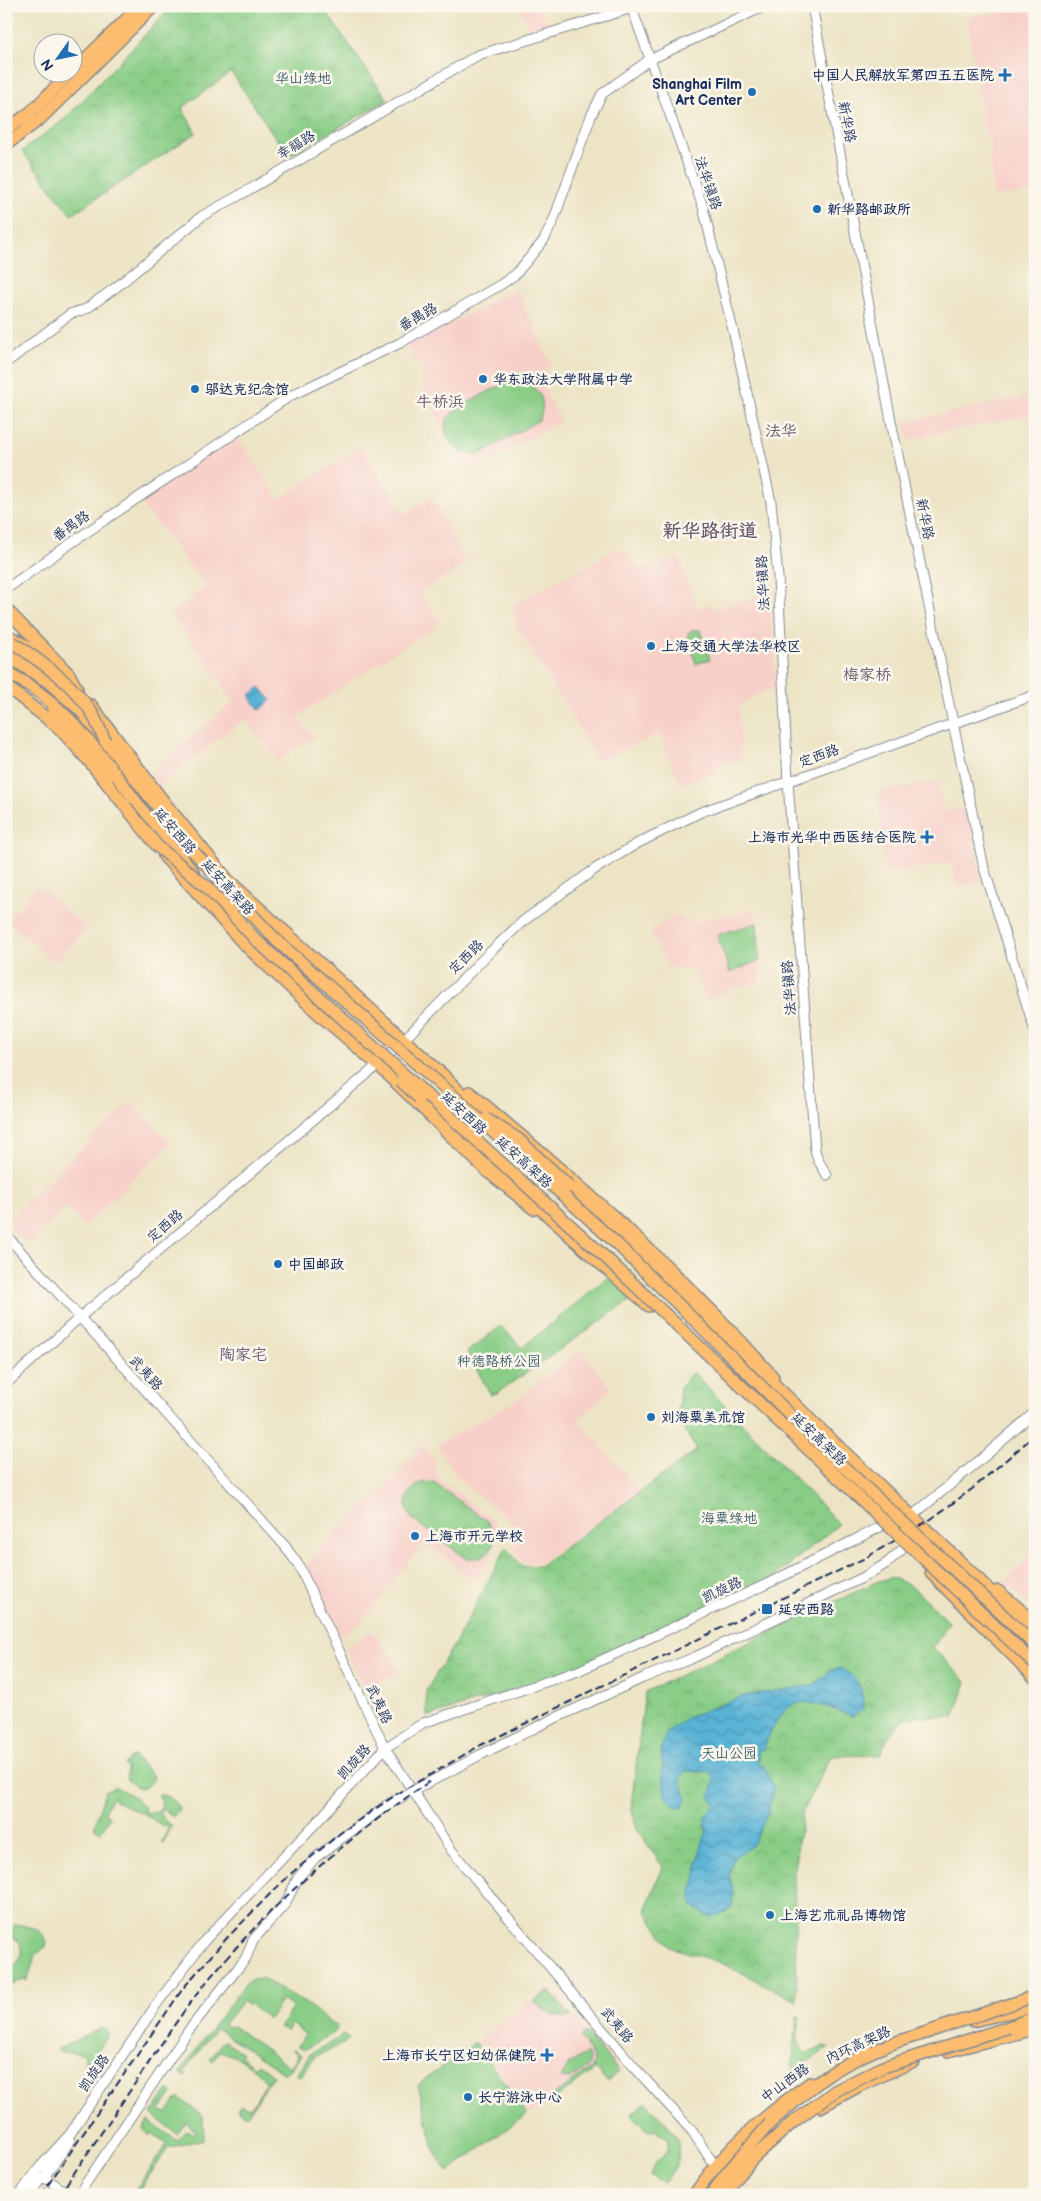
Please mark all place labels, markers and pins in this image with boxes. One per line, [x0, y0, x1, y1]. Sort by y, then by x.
place label: 中国人民解放军第四五五医院 [812, 67, 994, 84]
marker: 中国人民解放军第四五五医院 [998, 68, 1012, 82]
place label: Shanghai Film Art Center [652, 76, 742, 109]
marker: Shanghai Film Art Center [746, 86, 758, 98]
place label: 新华路邮政所 [827, 201, 911, 218]
marker: 新华路邮政所 [811, 203, 823, 215]
place label: 华东政法大学附属中学 [493, 371, 633, 388]
marker: 华东政法大学附属中学 [477, 373, 489, 385]
place label: 邬达克纪念馆 [205, 381, 289, 398]
marker: 邬达克纪念馆 [189, 383, 201, 395]
place label: 上海交通大学法华校区 [661, 638, 801, 655]
marker: 上海交通大学法华校区 [645, 640, 657, 652]
place label: 上海市光华中西医结合医院 [748, 829, 916, 846]
marker: 上海市光华中西医结合医院 [920, 830, 934, 844]
place label: 中国邮政 [288, 1256, 344, 1273]
marker: 中国邮政 [272, 1258, 284, 1270]
place label: 刘海粟美术馆 [661, 1409, 745, 1426]
marker: 刘海粟美术馆 [645, 1411, 657, 1423]
place label: 上海市开元学校 [425, 1528, 523, 1545]
marker: 上海市开元学校 [409, 1530, 421, 1542]
place label: 延安西路 [778, 1601, 834, 1618]
marker: 延安西路 [760, 1602, 774, 1616]
place label: 上海艺术礼品博物馆 [780, 1907, 906, 1924]
marker: 上海艺术礼品博物馆 [764, 1909, 776, 1921]
place label: 上海市长宁区妇幼保健院 [382, 2047, 536, 2064]
marker: 上海市长宁区妇幼保健院 [540, 2048, 554, 2062]
place label: 长宁游泳中心 [478, 2089, 562, 2106]
marker: 长宁游泳中心 [462, 2091, 474, 2103]

